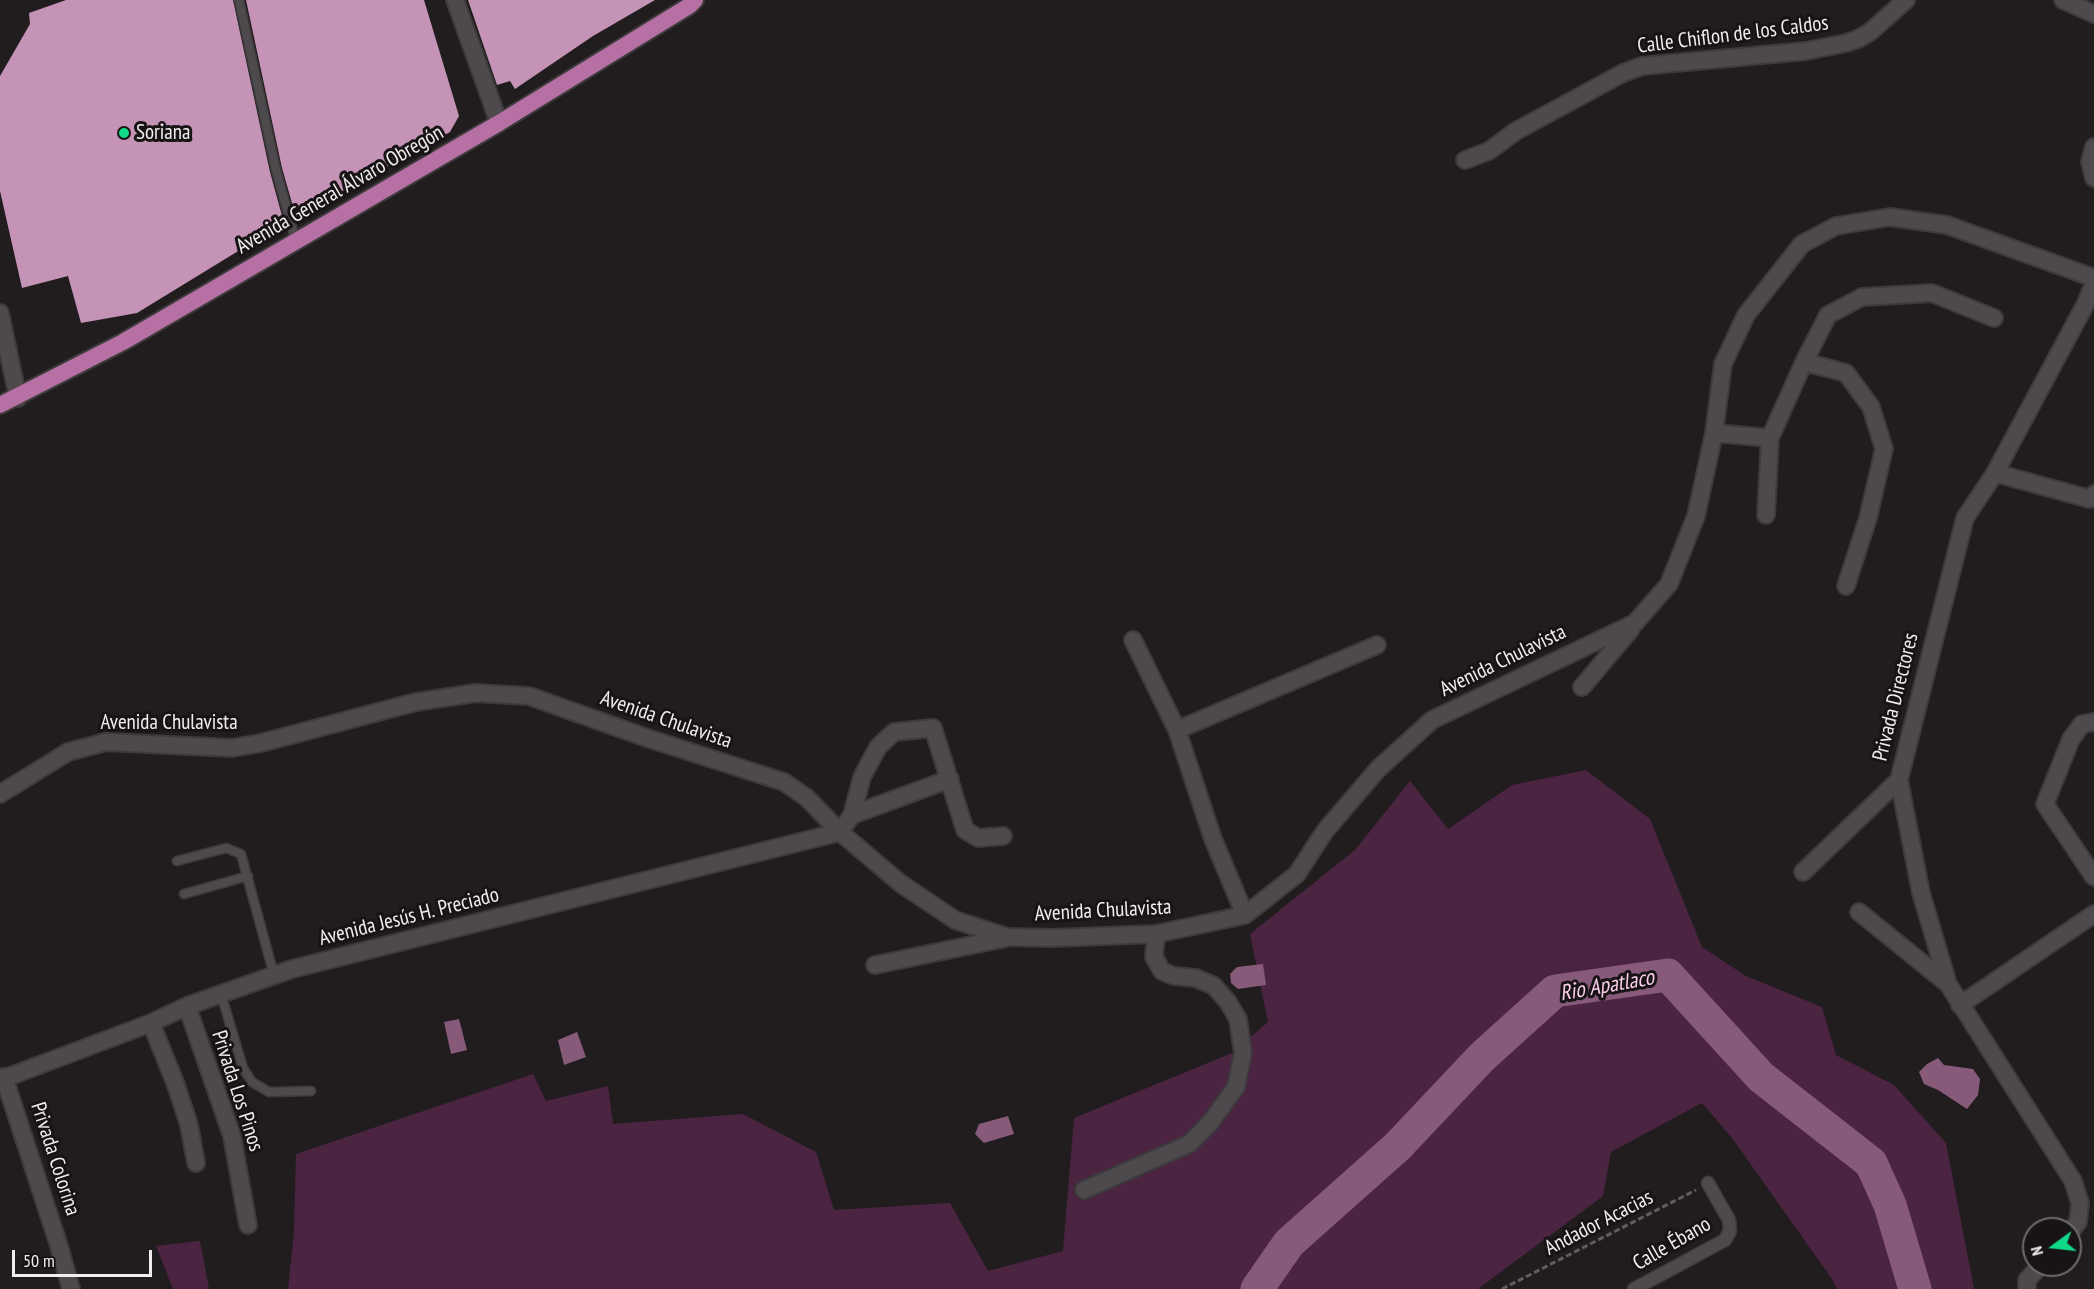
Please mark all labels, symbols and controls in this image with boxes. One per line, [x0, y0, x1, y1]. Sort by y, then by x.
street label: Calle Chiflon de los Caldos [1636, 11, 1830, 59]
place label: Soriana [136, 120, 190, 146]
street label: Avenida General Álvaro Obregón [232, 120, 448, 260]
marker: Soriana [117, 126, 131, 140]
street label: Avenida Chulavista [1436, 620, 1570, 702]
street label: Privada Directores [1868, 630, 1924, 764]
street label: Avenida Chulavista [597, 686, 735, 754]
street label: Avenida Chulavista [100, 710, 238, 736]
street label: Avenida Jesús H. Preciado [316, 882, 502, 952]
street label: Avenida Chulavista [1034, 895, 1172, 927]
water label: Rio Apatlaco [1558, 965, 1656, 1007]
street label: Privada Los Pinos [206, 1027, 268, 1155]
street label: Privada Colorina [25, 1099, 85, 1219]
street label: Andador Acacias [1541, 1185, 1657, 1261]
street label: Calle Ébano [1629, 1212, 1715, 1276]
north arrow [2022, 1217, 2082, 1277]
scale bar [15, 1238, 154, 1276]
text: N [2026, 1244, 2047, 1258]
text: 50 m [23, 1249, 55, 1272]

